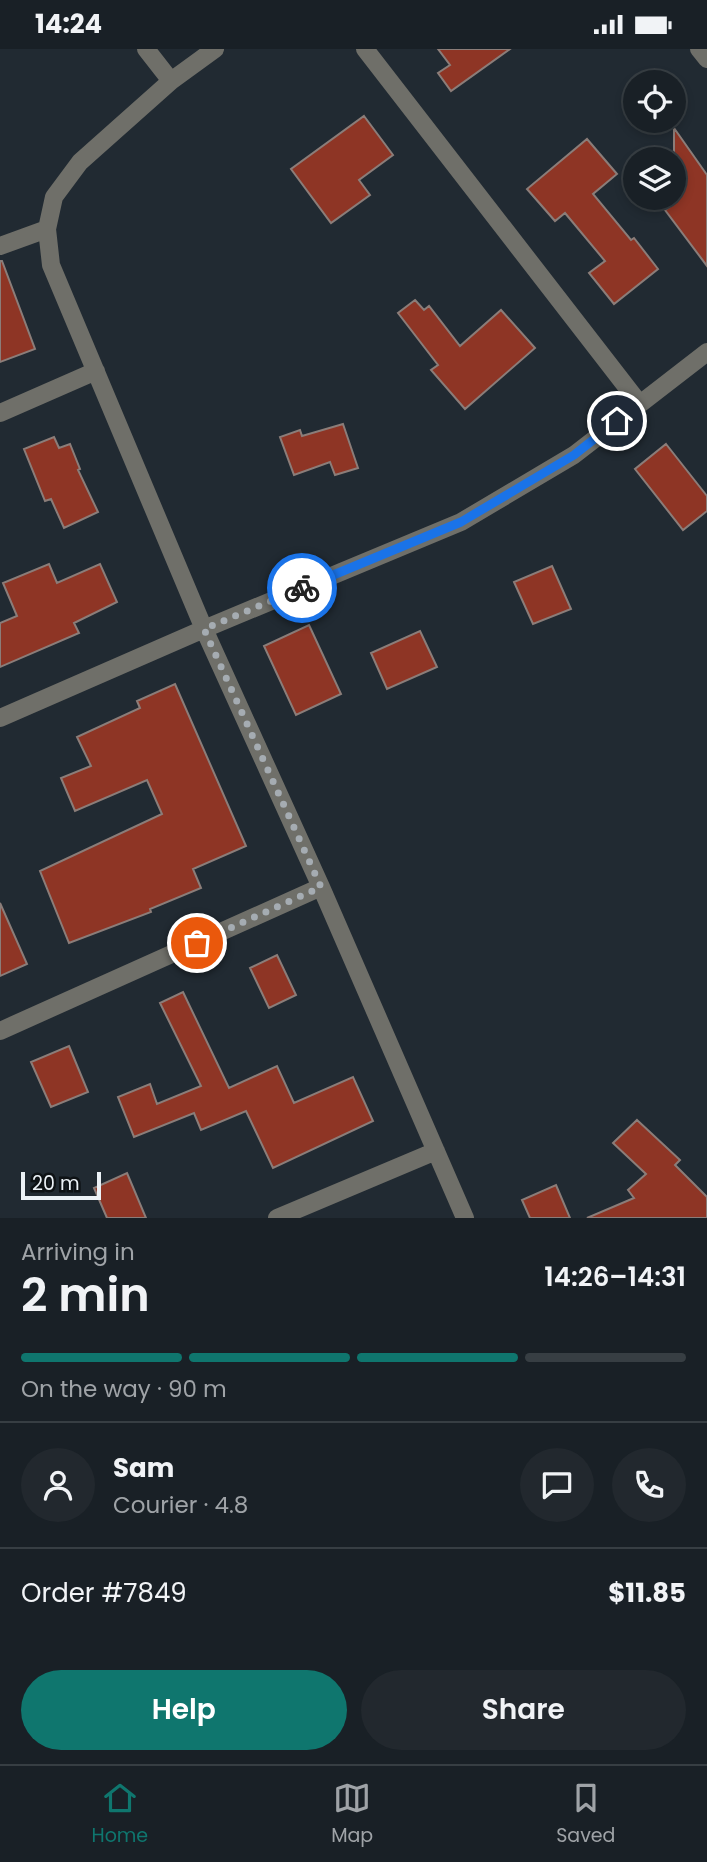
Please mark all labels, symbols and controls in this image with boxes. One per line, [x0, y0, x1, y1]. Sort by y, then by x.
text: 14:24 [35, 6, 102, 42]
map controls [623, 70, 686, 210]
button: locate [623, 70, 686, 133]
button: layers [623, 147, 686, 210]
pin [587, 391, 647, 451]
icon: home [598, 402, 636, 440]
courier [267, 553, 337, 623]
icon: bike [283, 569, 321, 607]
pin [167, 913, 227, 973]
icon: bag [178, 924, 216, 962]
scale bar [21, 1169, 102, 1201]
text: 20 m [32, 1170, 80, 1197]
text: Arriving in [21, 1236, 135, 1268]
text: 14:26–14:31 [544, 1259, 686, 1295]
text: 2 min [21, 1263, 150, 1327]
text: On the way · 90 m [21, 1373, 227, 1405]
button: person [21, 1448, 95, 1522]
button: chat [520, 1448, 594, 1522]
button: phone [612, 1448, 686, 1522]
text: Sam [113, 1450, 174, 1486]
text: Courier · 4.8 [113, 1489, 248, 1521]
text: Order #7849 [21, 1575, 187, 1611]
text: $11.85 [608, 1575, 686, 1611]
button: Help [21, 1670, 347, 1750]
button: Share [361, 1670, 686, 1750]
tab: Home [91, 1779, 148, 1850]
tab: Map [331, 1779, 373, 1850]
tab: Saved [556, 1779, 615, 1850]

